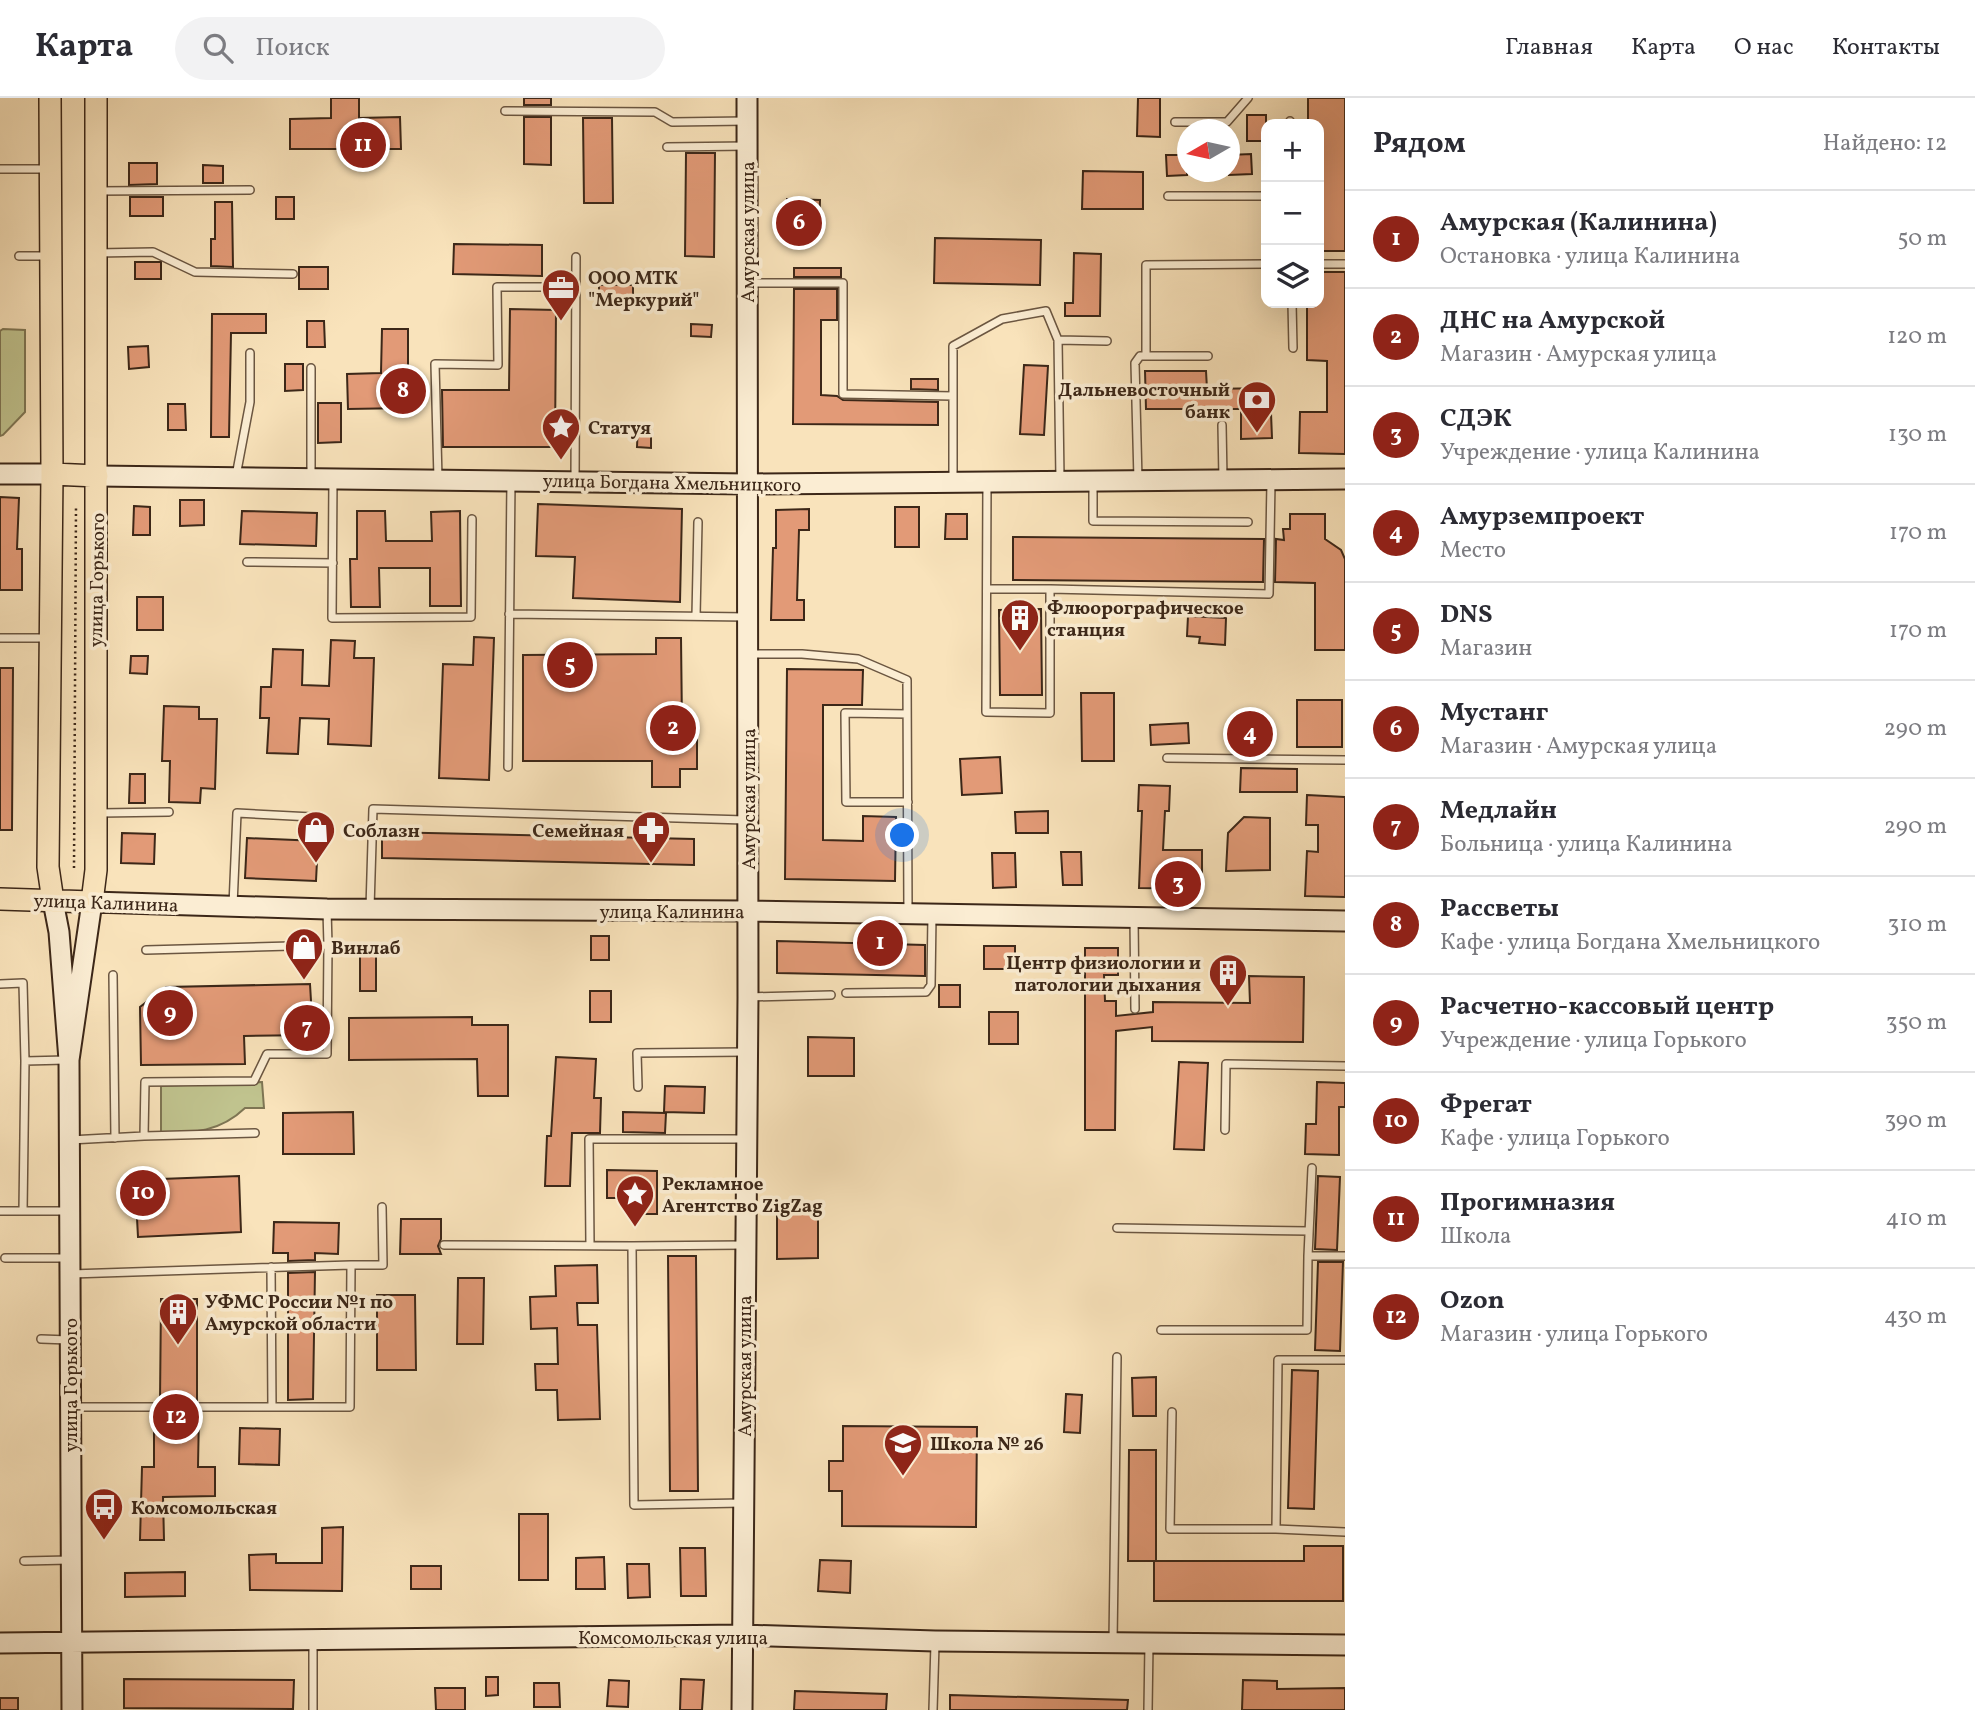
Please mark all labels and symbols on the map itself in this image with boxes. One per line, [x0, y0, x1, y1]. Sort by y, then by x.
pin: 11 [340, 119, 386, 171]
north arrow [1177, 119, 1240, 182]
street label: Амурская улица [736, 161, 762, 303]
pin: 6 [776, 197, 822, 249]
place label: ООО МТК "Меркурий" [588, 266, 699, 314]
office icon: ООО МТК "Меркурий" [540, 267, 582, 322]
pin: 8 [380, 365, 426, 417]
place label: Дальневосточный банк [1058, 378, 1231, 426]
bank icon: Дальневосточный банк [1236, 379, 1278, 434]
place icon: Статуя [540, 406, 582, 461]
place label: Статуя [588, 416, 651, 442]
street label: улица Богдана Хмельницкого [542, 469, 802, 499]
street label: улица Горького [84, 513, 112, 647]
place label: Флюорографическое станция [1047, 596, 1244, 644]
building icon: Флюорографическое станция [999, 597, 1041, 652]
pin: 5 [547, 639, 593, 691]
pin: 2 [650, 702, 696, 754]
pin: 4 [1227, 708, 1273, 760]
street label: Амурская улица [737, 728, 763, 870]
shop icon: Соблазн [295, 809, 337, 864]
pharmacy icon: Семейная [630, 809, 672, 864]
your location [885, 818, 919, 852]
place label: Соблазн [343, 819, 420, 845]
place label: Семейная [532, 819, 624, 845]
pin: 3 [1155, 858, 1201, 910]
street label: улица Калинина [33, 888, 179, 920]
street label: улица Калинина [599, 900, 745, 926]
pin: 1 [857, 917, 903, 969]
shop icon: Винлаб [283, 926, 325, 981]
place label: Винлаб [331, 936, 401, 962]
place label: Центр физиологии и патологии дыхания [1006, 951, 1201, 999]
building icon: Центр физиологии и патологии дыхания [1207, 952, 1249, 1007]
pin: 9 [147, 987, 193, 1039]
pin: 7 [284, 1002, 330, 1054]
pin: 10 [120, 1167, 166, 1219]
place label: Рекламное Агентство ZigZag [662, 1172, 823, 1220]
place icon: Рекламное Агентство ZigZag [614, 1173, 656, 1228]
place label: УФМС России №1 по Амурской области [205, 1290, 393, 1338]
building icon: УФМС России №1 по Амурской области [157, 1291, 199, 1346]
street label: Амурская улица [733, 1295, 759, 1437]
street label: улица Горького [59, 1318, 85, 1452]
pin: 12 [153, 1391, 199, 1443]
school or university icon: Школа № 26 [882, 1422, 924, 1477]
place label: Школа № 26 [930, 1432, 1044, 1458]
bus stop icon: Комсомольская [83, 1486, 125, 1541]
place label: Комсомольская [131, 1496, 277, 1522]
street label: Комсомольская улица [578, 1626, 768, 1652]

